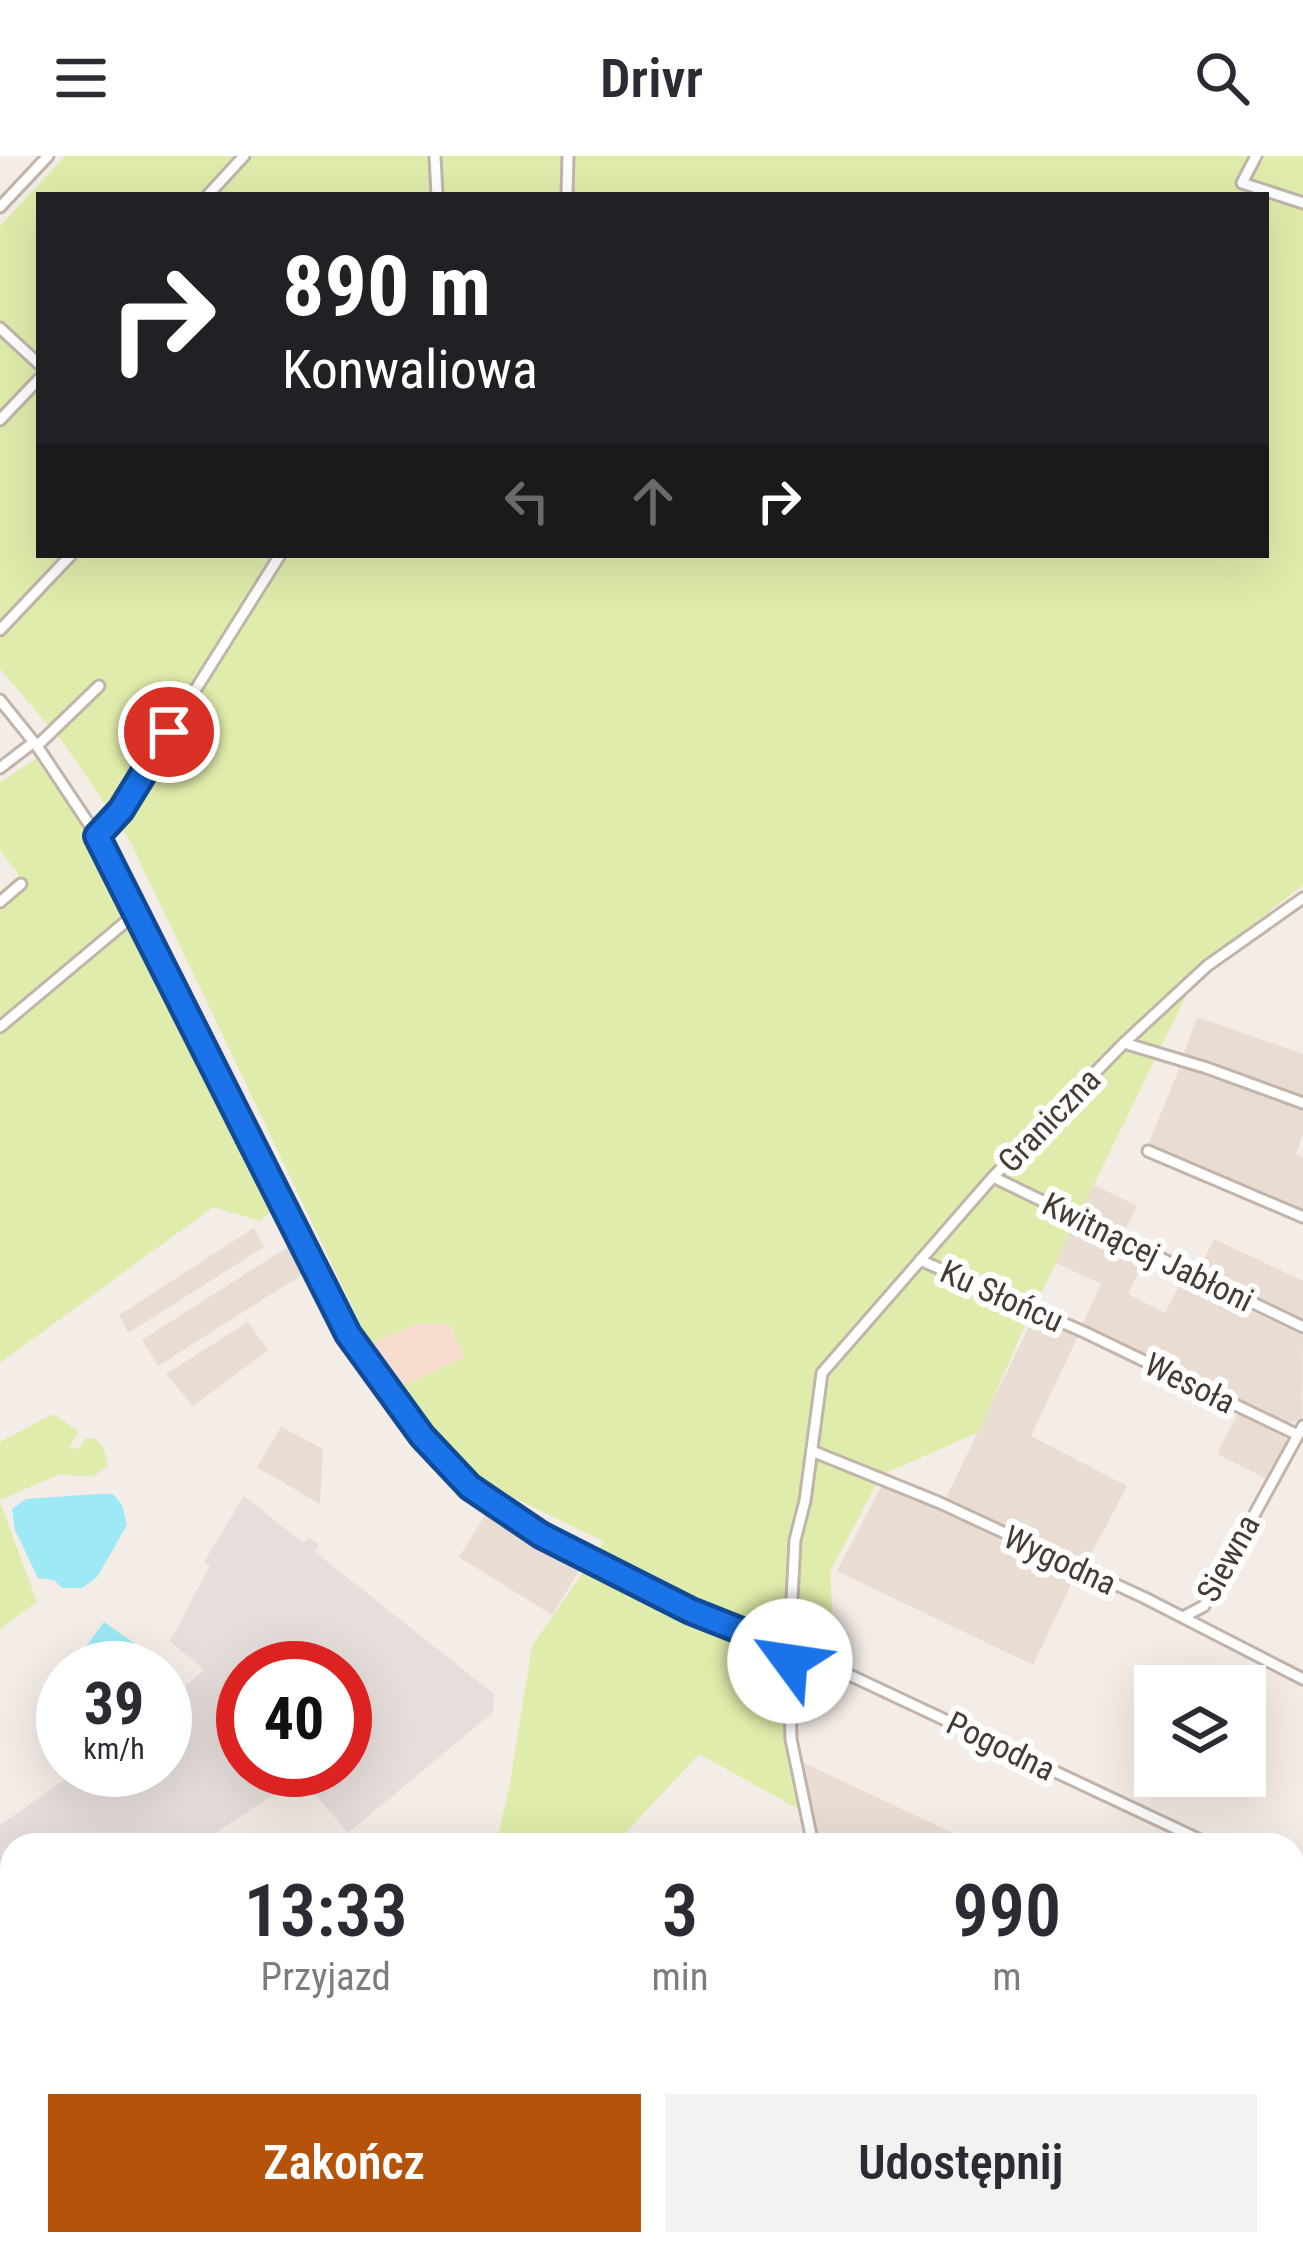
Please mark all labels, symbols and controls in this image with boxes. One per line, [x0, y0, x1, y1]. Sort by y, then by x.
icon: menu [48, 45, 114, 111]
icon: search [1189, 45, 1255, 111]
text: Drivr [600, 47, 703, 110]
text: 890 m [282, 237, 491, 336]
icon: right [84, 240, 240, 396]
text: Konwaliowa [282, 338, 538, 401]
icon: left [494, 468, 560, 534]
icon: ahead [620, 468, 686, 534]
icon: right [746, 468, 812, 534]
pin [118, 681, 220, 783]
icon: arrive [136, 699, 202, 765]
street label: Graniczna [990, 1060, 1108, 1180]
street label: Kwitnącej Jabłoni [1036, 1184, 1260, 1320]
street label: Ku Słońcu [935, 1252, 1069, 1340]
street label: Wesoła [1138, 1344, 1242, 1422]
street label: Siewna [1188, 1508, 1268, 1608]
street label: Wygodna [998, 1517, 1122, 1603]
position arrow [727, 1598, 853, 1724]
speed limit sign: 40 [216, 1641, 372, 1797]
map controls [1134, 1665, 1266, 1797]
button: layers [1134, 1665, 1266, 1797]
text: 39 [84, 1668, 144, 1739]
street label: Pogodna [940, 1703, 1062, 1789]
text: km/h [83, 1731, 145, 1766]
text: 13:33 [244, 1869, 408, 1954]
text: 3 [662, 1869, 698, 1954]
text: 990 [953, 1869, 1061, 1954]
text: Przyjazd [261, 1954, 391, 2000]
text: min [652, 1954, 709, 2000]
text: m [992, 1954, 1022, 2000]
button: Zakończ [48, 2094, 641, 2232]
button: Udostępnij [665, 2094, 1257, 2232]

